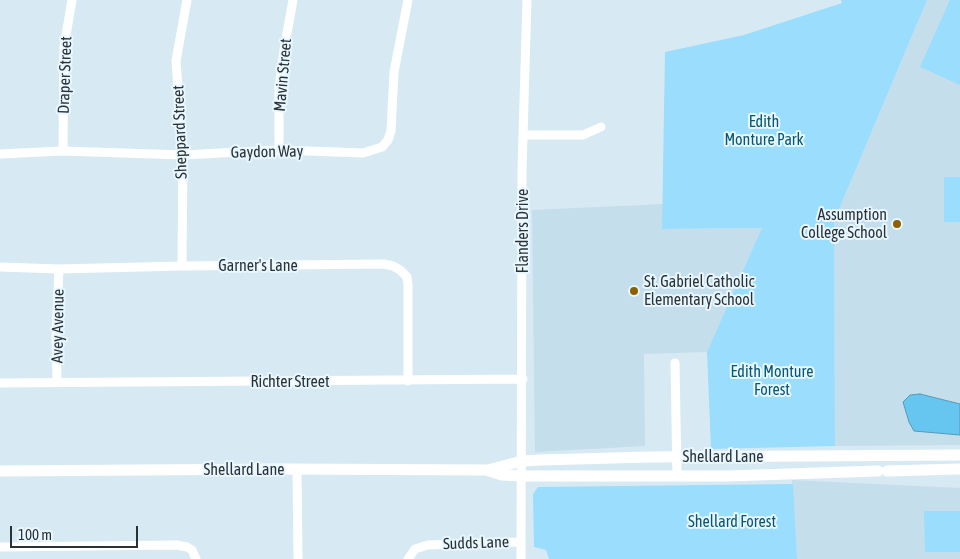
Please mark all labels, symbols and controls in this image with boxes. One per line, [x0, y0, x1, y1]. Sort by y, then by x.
street label: Draper Street [54, 36, 76, 114]
street label: Mavin Street [270, 38, 296, 112]
street label: Sheppard Street [169, 85, 191, 179]
park label: Edith Monture Park [724, 112, 804, 150]
street label: Gaydon Way [231, 142, 303, 162]
street label: Flanders Drive [513, 189, 533, 273]
place label: Assumption College School [801, 205, 887, 243]
marker: Assumption College School [891, 218, 903, 230]
street label: Garner's Lane [218, 256, 298, 276]
place label: St. Gabriel Catholic Elementary School [644, 272, 754, 310]
marker: St. Gabriel Catholic Elementary School [628, 285, 640, 297]
street label: Avey Avenue [48, 289, 68, 363]
park label: Edith Monture Forest [731, 362, 813, 400]
street label: Richter Street [250, 372, 330, 392]
street label: Shellard Lane [683, 447, 763, 467]
street label: Shellard Lane [204, 460, 284, 480]
park label: Shellard Forest [688, 512, 776, 532]
scale bar [12, 516, 140, 548]
text: 100 m [18, 526, 52, 543]
street label: Sudds Lane [443, 532, 509, 554]

